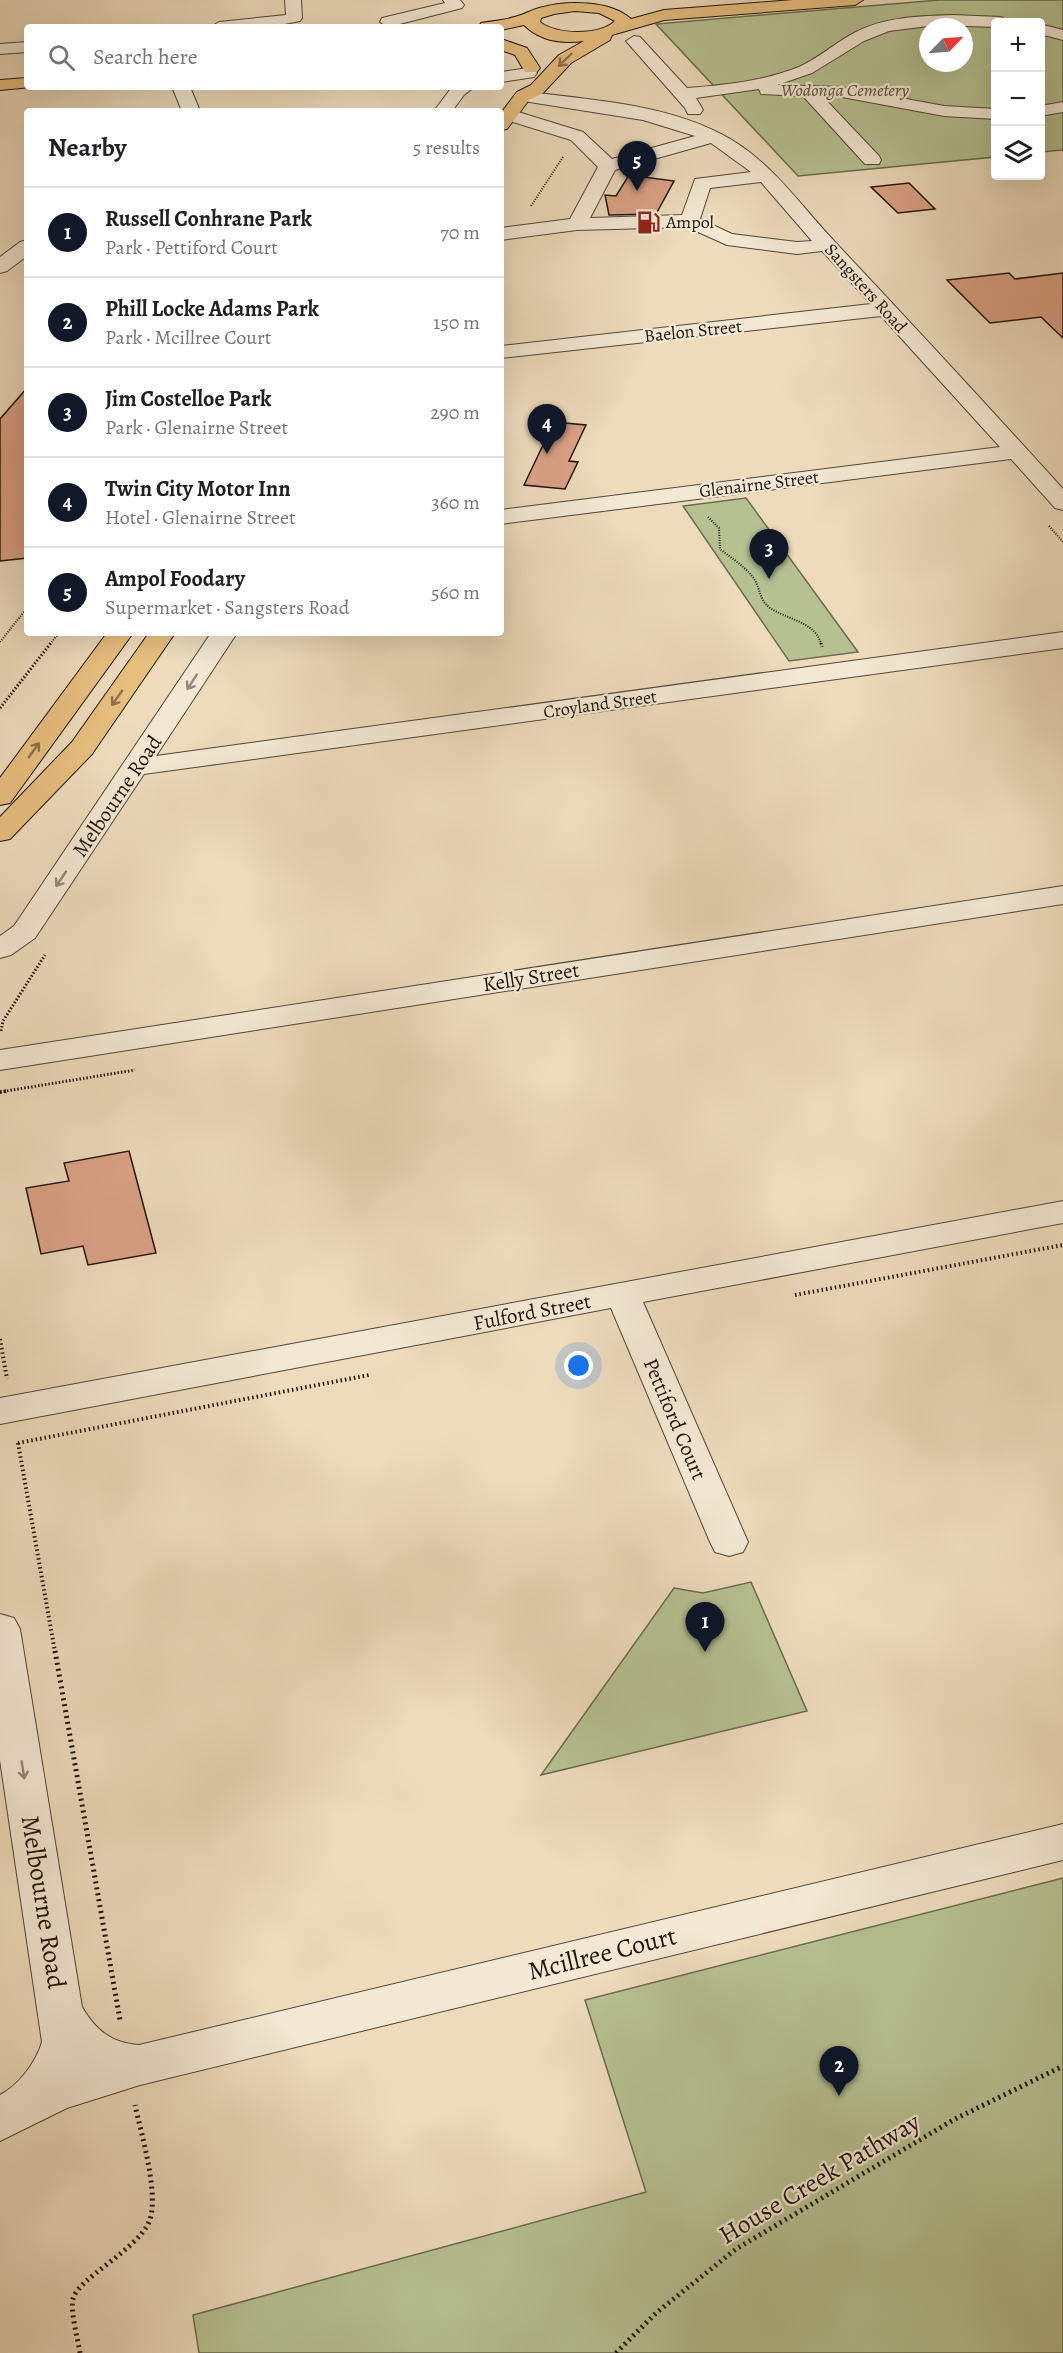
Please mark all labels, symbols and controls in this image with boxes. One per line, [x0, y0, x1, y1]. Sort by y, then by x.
north arrow [919, 18, 973, 72]
map controls [991, 18, 1045, 180]
button: + [991, 18, 1045, 72]
search box [24, 24, 504, 90]
icon: search [45, 41, 78, 74]
text: Search here [93, 42, 198, 72]
one-way arrow [558, 53, 573, 67]
button: − [991, 72, 1045, 126]
park label: Wodonga Cemetery [781, 78, 909, 102]
button: layers [991, 126, 1045, 180]
text: Nearby [48, 130, 127, 165]
text: 5 results [413, 134, 480, 161]
pin: 5 [618, 142, 656, 191]
text: Russell Conhrane Park [105, 204, 312, 234]
fuel station icon: Ampol [635, 209, 661, 235]
place label: Ampol [665, 210, 715, 234]
text: 1 [64, 219, 71, 246]
text: 70 m [440, 219, 480, 246]
text: Park · Pettiford Court [105, 234, 278, 261]
street label: Sangsters Road [819, 238, 913, 338]
text: Phill Locke Adams Park [105, 294, 319, 324]
text: 2 [63, 309, 72, 336]
text: 150 m [433, 309, 480, 336]
street label: Baelon Street [643, 314, 743, 348]
text: Park · Mcillree Court [105, 324, 271, 351]
text: Jim Costelloe Park [105, 384, 271, 414]
text: 3 [63, 399, 72, 426]
text: 290 m [430, 399, 480, 426]
pin: 4 [528, 404, 566, 454]
text: Park · Glenairne Street [105, 414, 288, 441]
street label: Glenairne Street [698, 465, 820, 503]
text: Twin City Motor Inn [105, 474, 291, 504]
text: 4 [63, 489, 72, 516]
text: 360 m [431, 489, 480, 516]
text: Hotel · Glenairne Street [105, 504, 296, 531]
pin: 3 [750, 530, 788, 579]
text: Ampol Foodary [105, 564, 245, 594]
text: 5 [63, 579, 72, 606]
text: 560 m [431, 579, 480, 606]
text: Supermarket · Sangsters Road [105, 594, 350, 621]
one-way arrow [186, 673, 198, 690]
street label: Croyland Street [542, 684, 658, 724]
one-way arrow [111, 690, 123, 706]
street label: Melbourne Road [66, 729, 168, 862]
one-way arrow [28, 742, 40, 758]
one-way arrow [55, 870, 67, 887]
street label: Kelly Street [481, 956, 581, 998]
street label: Fulford Street [471, 1287, 593, 1337]
your location [564, 1351, 593, 1380]
street label: Pettiford Court [637, 1354, 713, 1484]
pin: 1 [686, 1602, 724, 1652]
one-way arrow [17, 1760, 28, 1779]
street label: Melbourne Road [13, 1813, 74, 1991]
street label: Mcillree Court [524, 1918, 681, 1989]
pin: 2 [820, 2046, 858, 2096]
street label: House Creek Pathway [712, 2104, 927, 2252]

